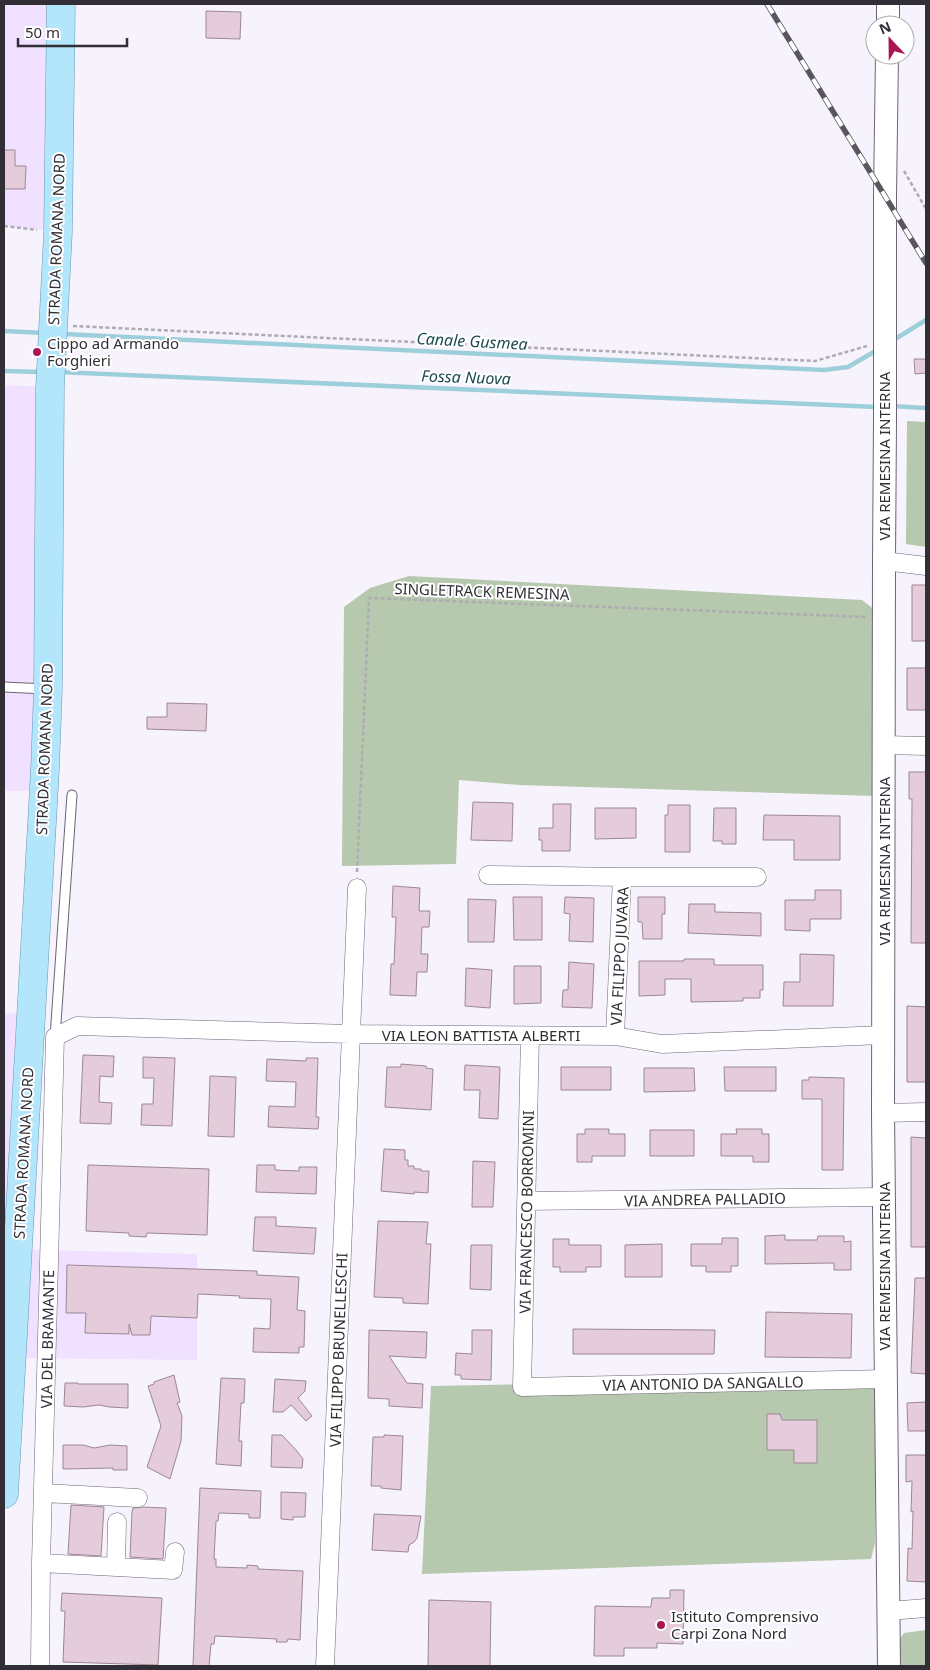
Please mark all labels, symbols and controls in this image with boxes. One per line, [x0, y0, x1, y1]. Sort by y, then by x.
scale bar [18, 15, 126, 47]
north arrow [865, 15, 915, 65]
text: N [876, 17, 894, 38]
text: 50 m [25, 22, 60, 42]
street label: STRADA ROMANA NORD [43, 153, 69, 325]
water label: Canale Gusmea [416, 327, 528, 355]
place label: Cippo ad Armando Forghieri [47, 333, 179, 370]
marker: Cippo ad Armando Forghieri [31, 346, 43, 358]
water label: Fossa Nuova [421, 364, 511, 390]
street label: VIA REMESINA INTERNA [874, 371, 894, 540]
street label: SINGLETRACK REMESINA [394, 578, 570, 604]
street label: STRADA ROMANA NORD [31, 663, 57, 835]
street label: VIA REMESINA INTERNA [874, 776, 894, 945]
street label: VIA FILIPPO JUVARA [605, 886, 633, 1026]
street label: VIA LEON BATTISTA ALBERTI [382, 1025, 580, 1045]
street label: STRADA ROMANA NORD [9, 1066, 37, 1239]
street label: VIA FRANCESCO BORROMINI [514, 1110, 538, 1314]
street label: VIA REMESINA INTERNA [874, 1181, 894, 1350]
street label: VIA ANDREA PALLADIO [624, 1188, 786, 1210]
street label: VIA FILIPPO BRUNELLESCHI [325, 1252, 351, 1448]
street label: VIA DEL BRAMANTE [36, 1270, 58, 1408]
street label: VIA ANTONIO DA SANGALLO [602, 1371, 804, 1395]
place label: Istituto Comprensivo Carpi Zona Nord [671, 1606, 819, 1643]
marker: Istituto Comprensivo Carpi Zona Nord [655, 1619, 667, 1631]

